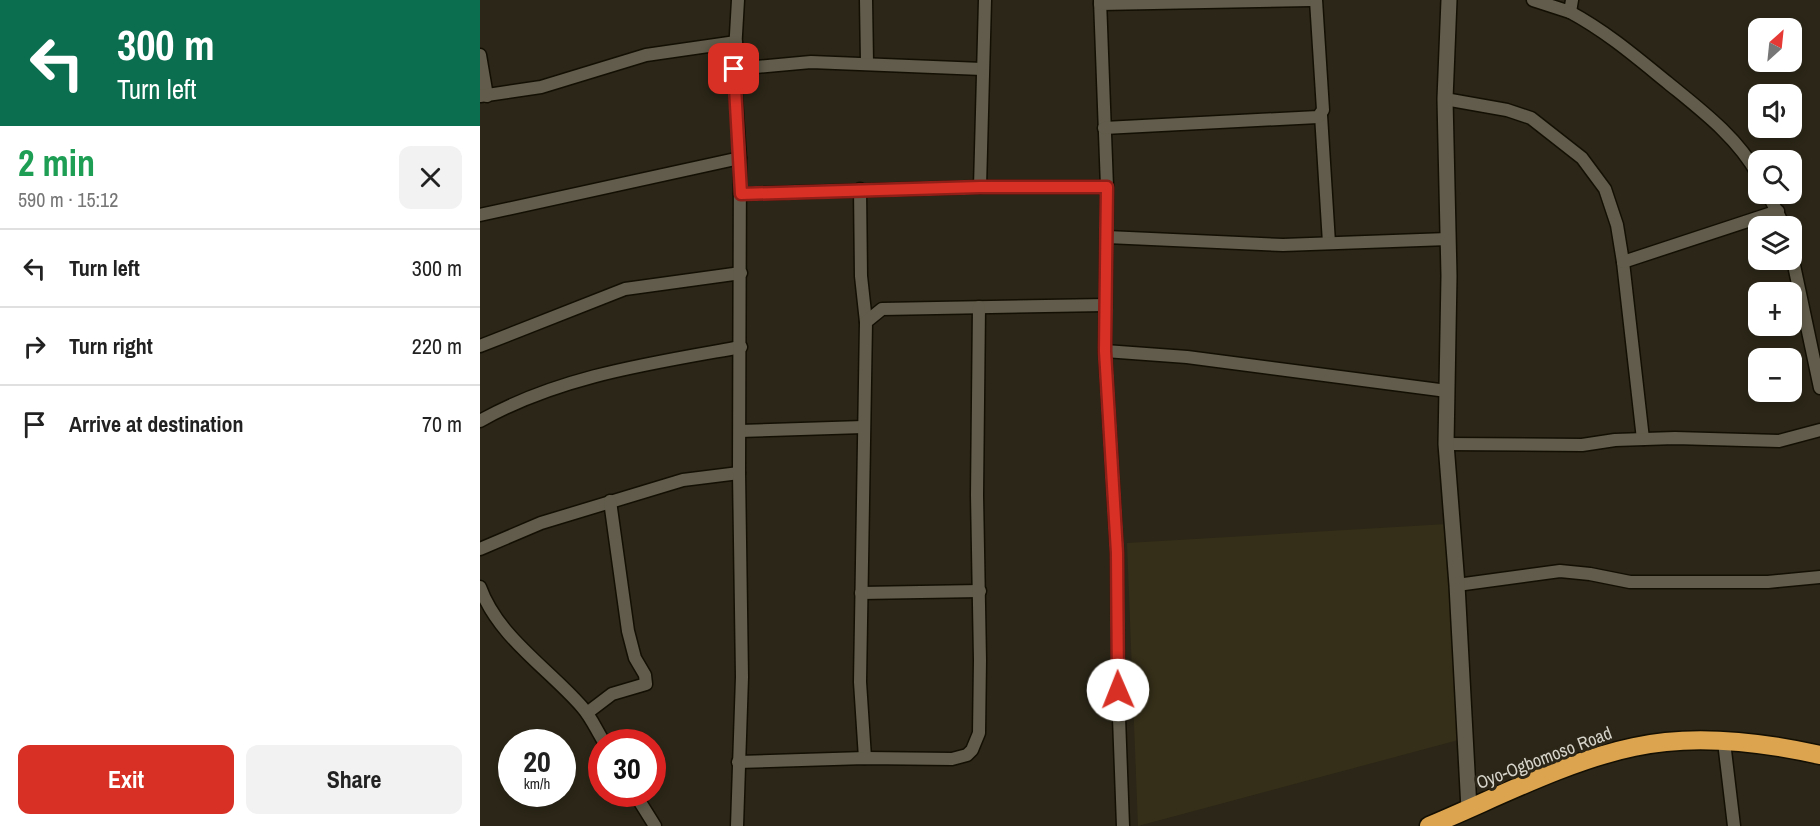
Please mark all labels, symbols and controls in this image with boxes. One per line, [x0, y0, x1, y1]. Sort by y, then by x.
text: 300 m [117, 17, 215, 73]
north arrow [1748, 18, 1802, 72]
map controls [1748, 18, 1802, 402]
icon: left [18, 24, 96, 102]
pin [708, 43, 759, 94]
icon: arrive [717, 52, 750, 85]
text: Turn left [117, 71, 196, 107]
button: sound [1748, 84, 1802, 138]
text: 2 min [18, 139, 95, 187]
button: close [399, 146, 462, 209]
button: search [1748, 150, 1802, 204]
text: 590 m · 15:12 [18, 186, 118, 213]
button: layers [1748, 216, 1802, 270]
icon: left [18, 252, 51, 285]
text: Turn left [69, 253, 140, 283]
text: 300 m [412, 253, 462, 283]
button: + [1748, 282, 1802, 336]
icon: right [18, 330, 51, 363]
text: Turn right [69, 331, 153, 361]
text: 220 m [412, 331, 462, 361]
button: − [1748, 348, 1802, 402]
icon: arrive [18, 408, 51, 441]
text: Arrive at destination [69, 409, 243, 439]
text: 70 m [422, 409, 462, 439]
position arrow [1086, 658, 1150, 722]
street label: Oyo-Ogbomoso Road [1472, 720, 1615, 795]
speed limit sign: 30 [588, 729, 666, 807]
text: 20 [523, 741, 551, 781]
button: Exit [18, 745, 234, 814]
button: Share [246, 745, 462, 814]
text: km/h [524, 773, 550, 794]

